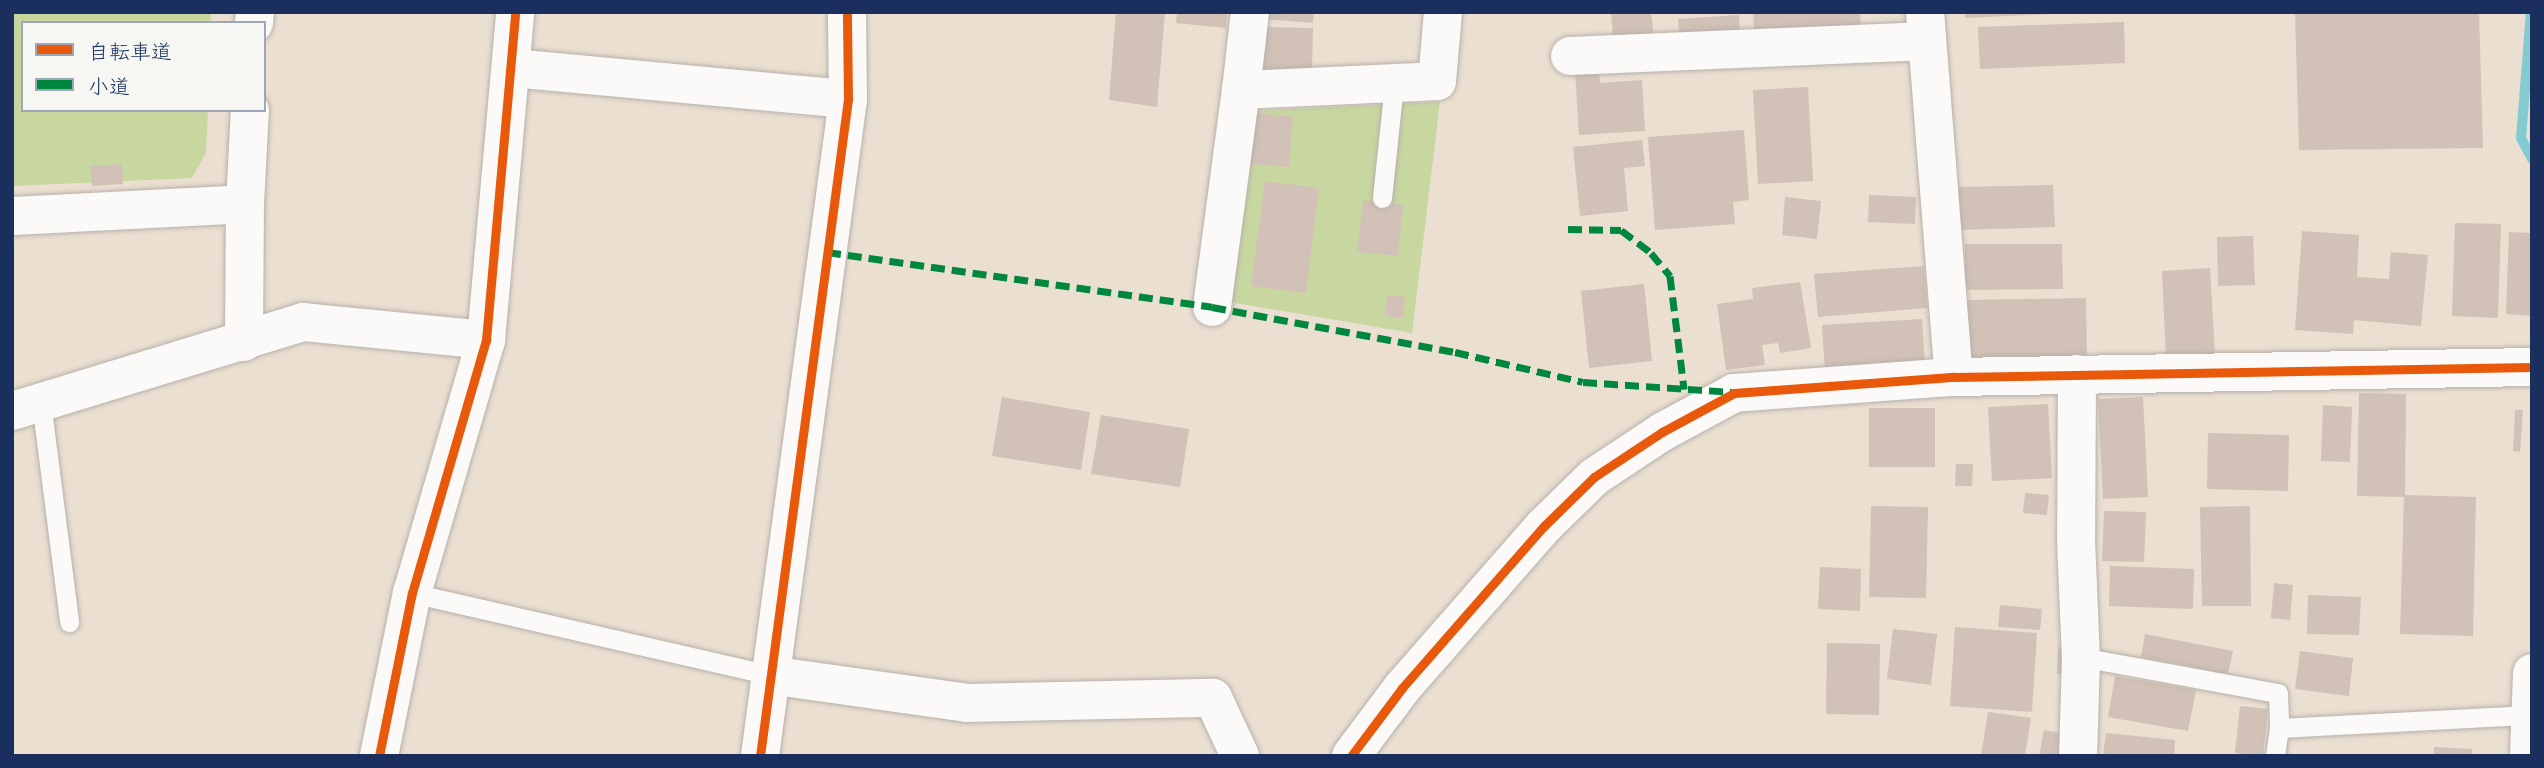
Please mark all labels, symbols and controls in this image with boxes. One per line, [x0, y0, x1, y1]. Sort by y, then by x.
legend [21, 21, 266, 112]
text: 自転車道 [88, 40, 172, 65]
text: 小道 [88, 75, 130, 100]

